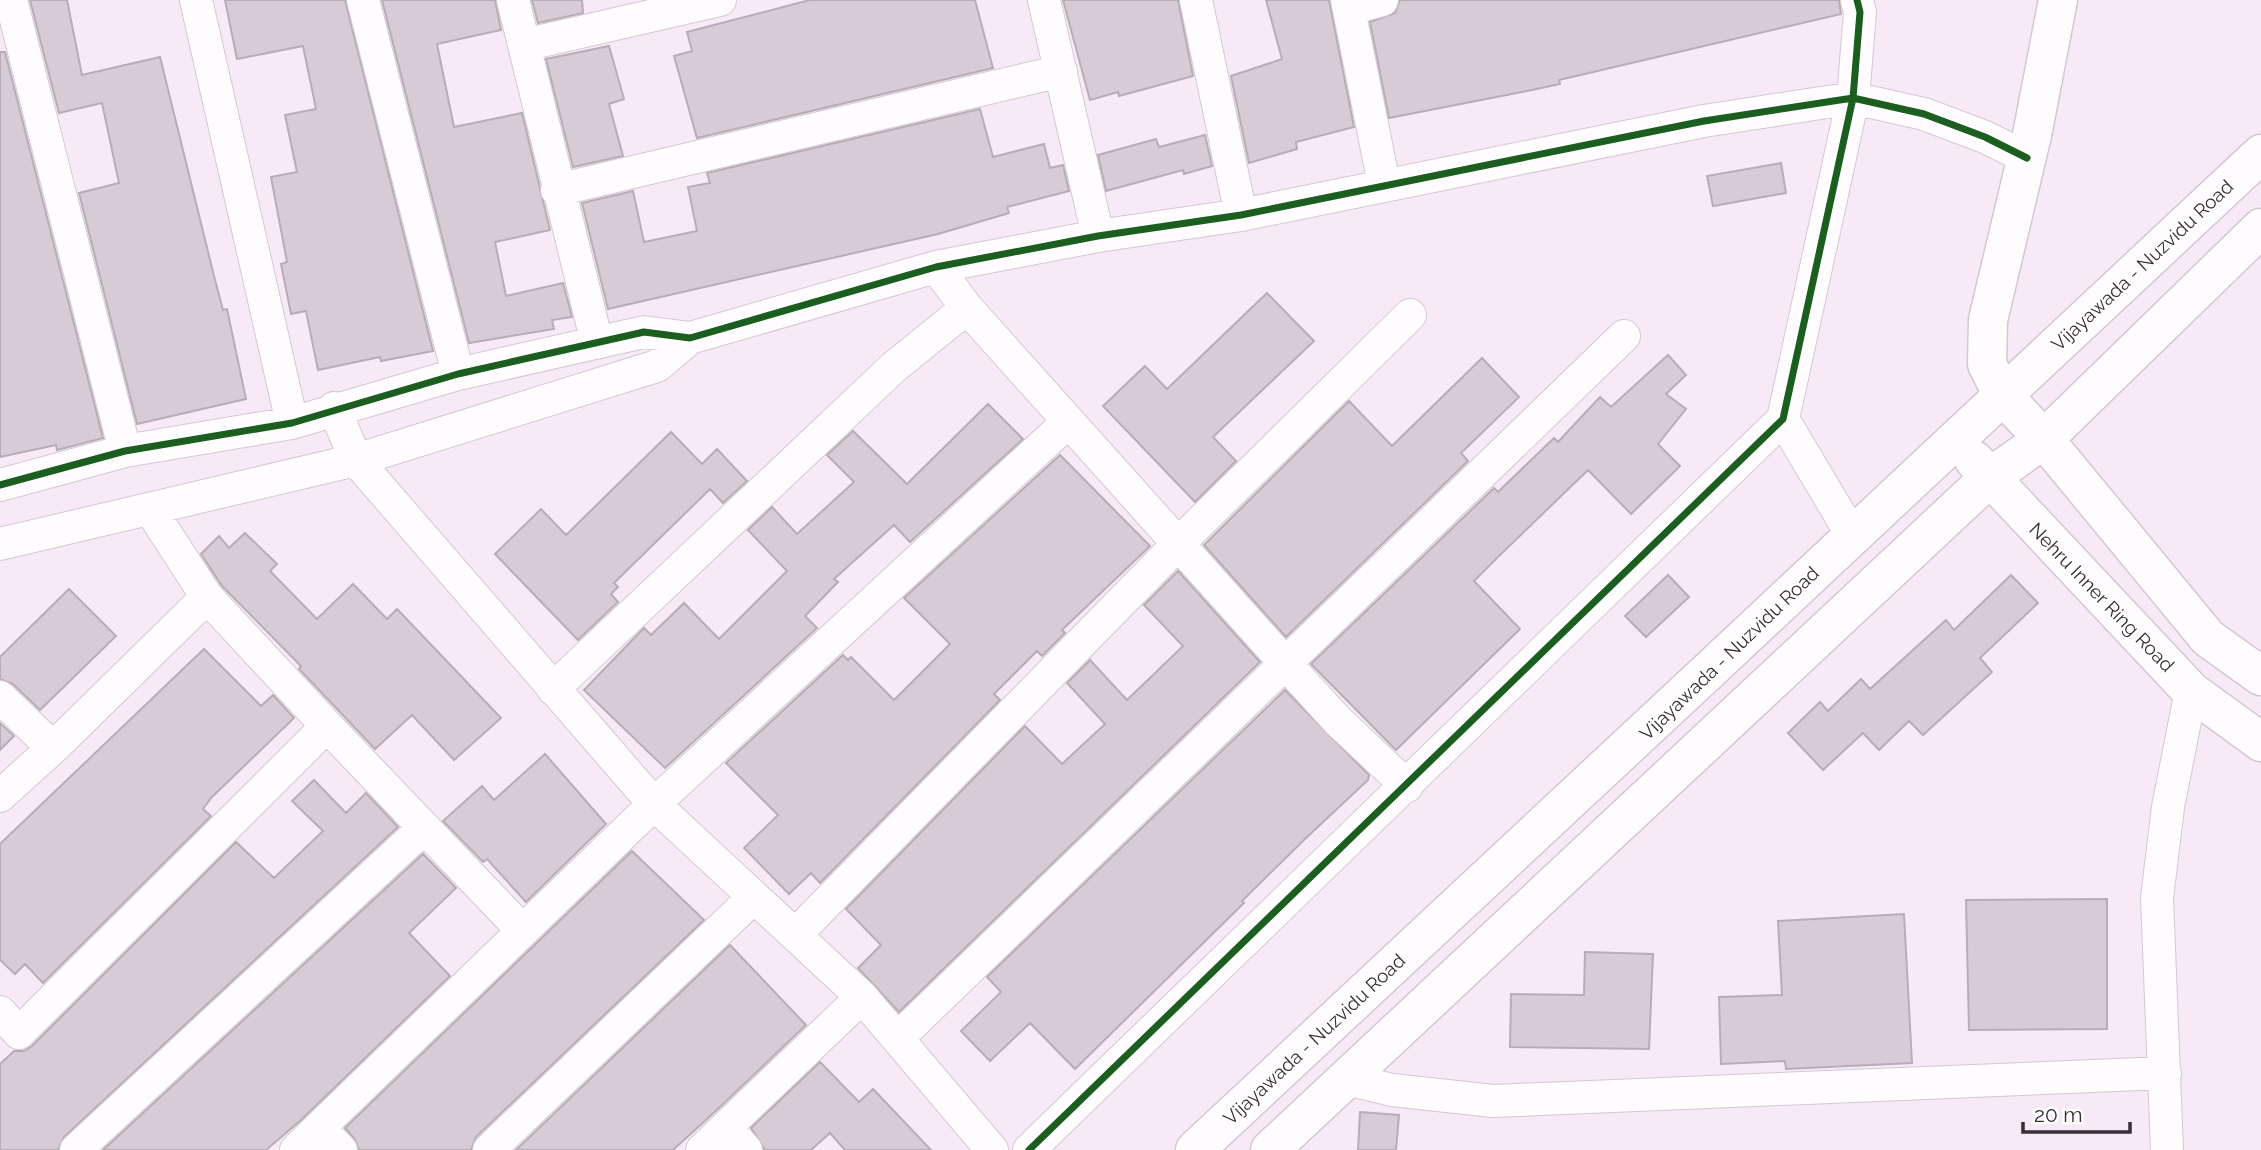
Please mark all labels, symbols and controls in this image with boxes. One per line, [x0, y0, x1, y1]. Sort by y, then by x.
street label: Vijayawada - Nuzvidu Road [2047, 175, 2237, 355]
street label: Nehru Inner Ring Road [2025, 518, 2179, 676]
street label: Vijayawada - Nuzvidu Road [1635, 562, 1823, 744]
street label: Vijayawada - Nuzvidu Road [1219, 949, 1409, 1129]
scale bar [2023, 1090, 2130, 1134]
text: 20 m [2034, 1102, 2082, 1127]

